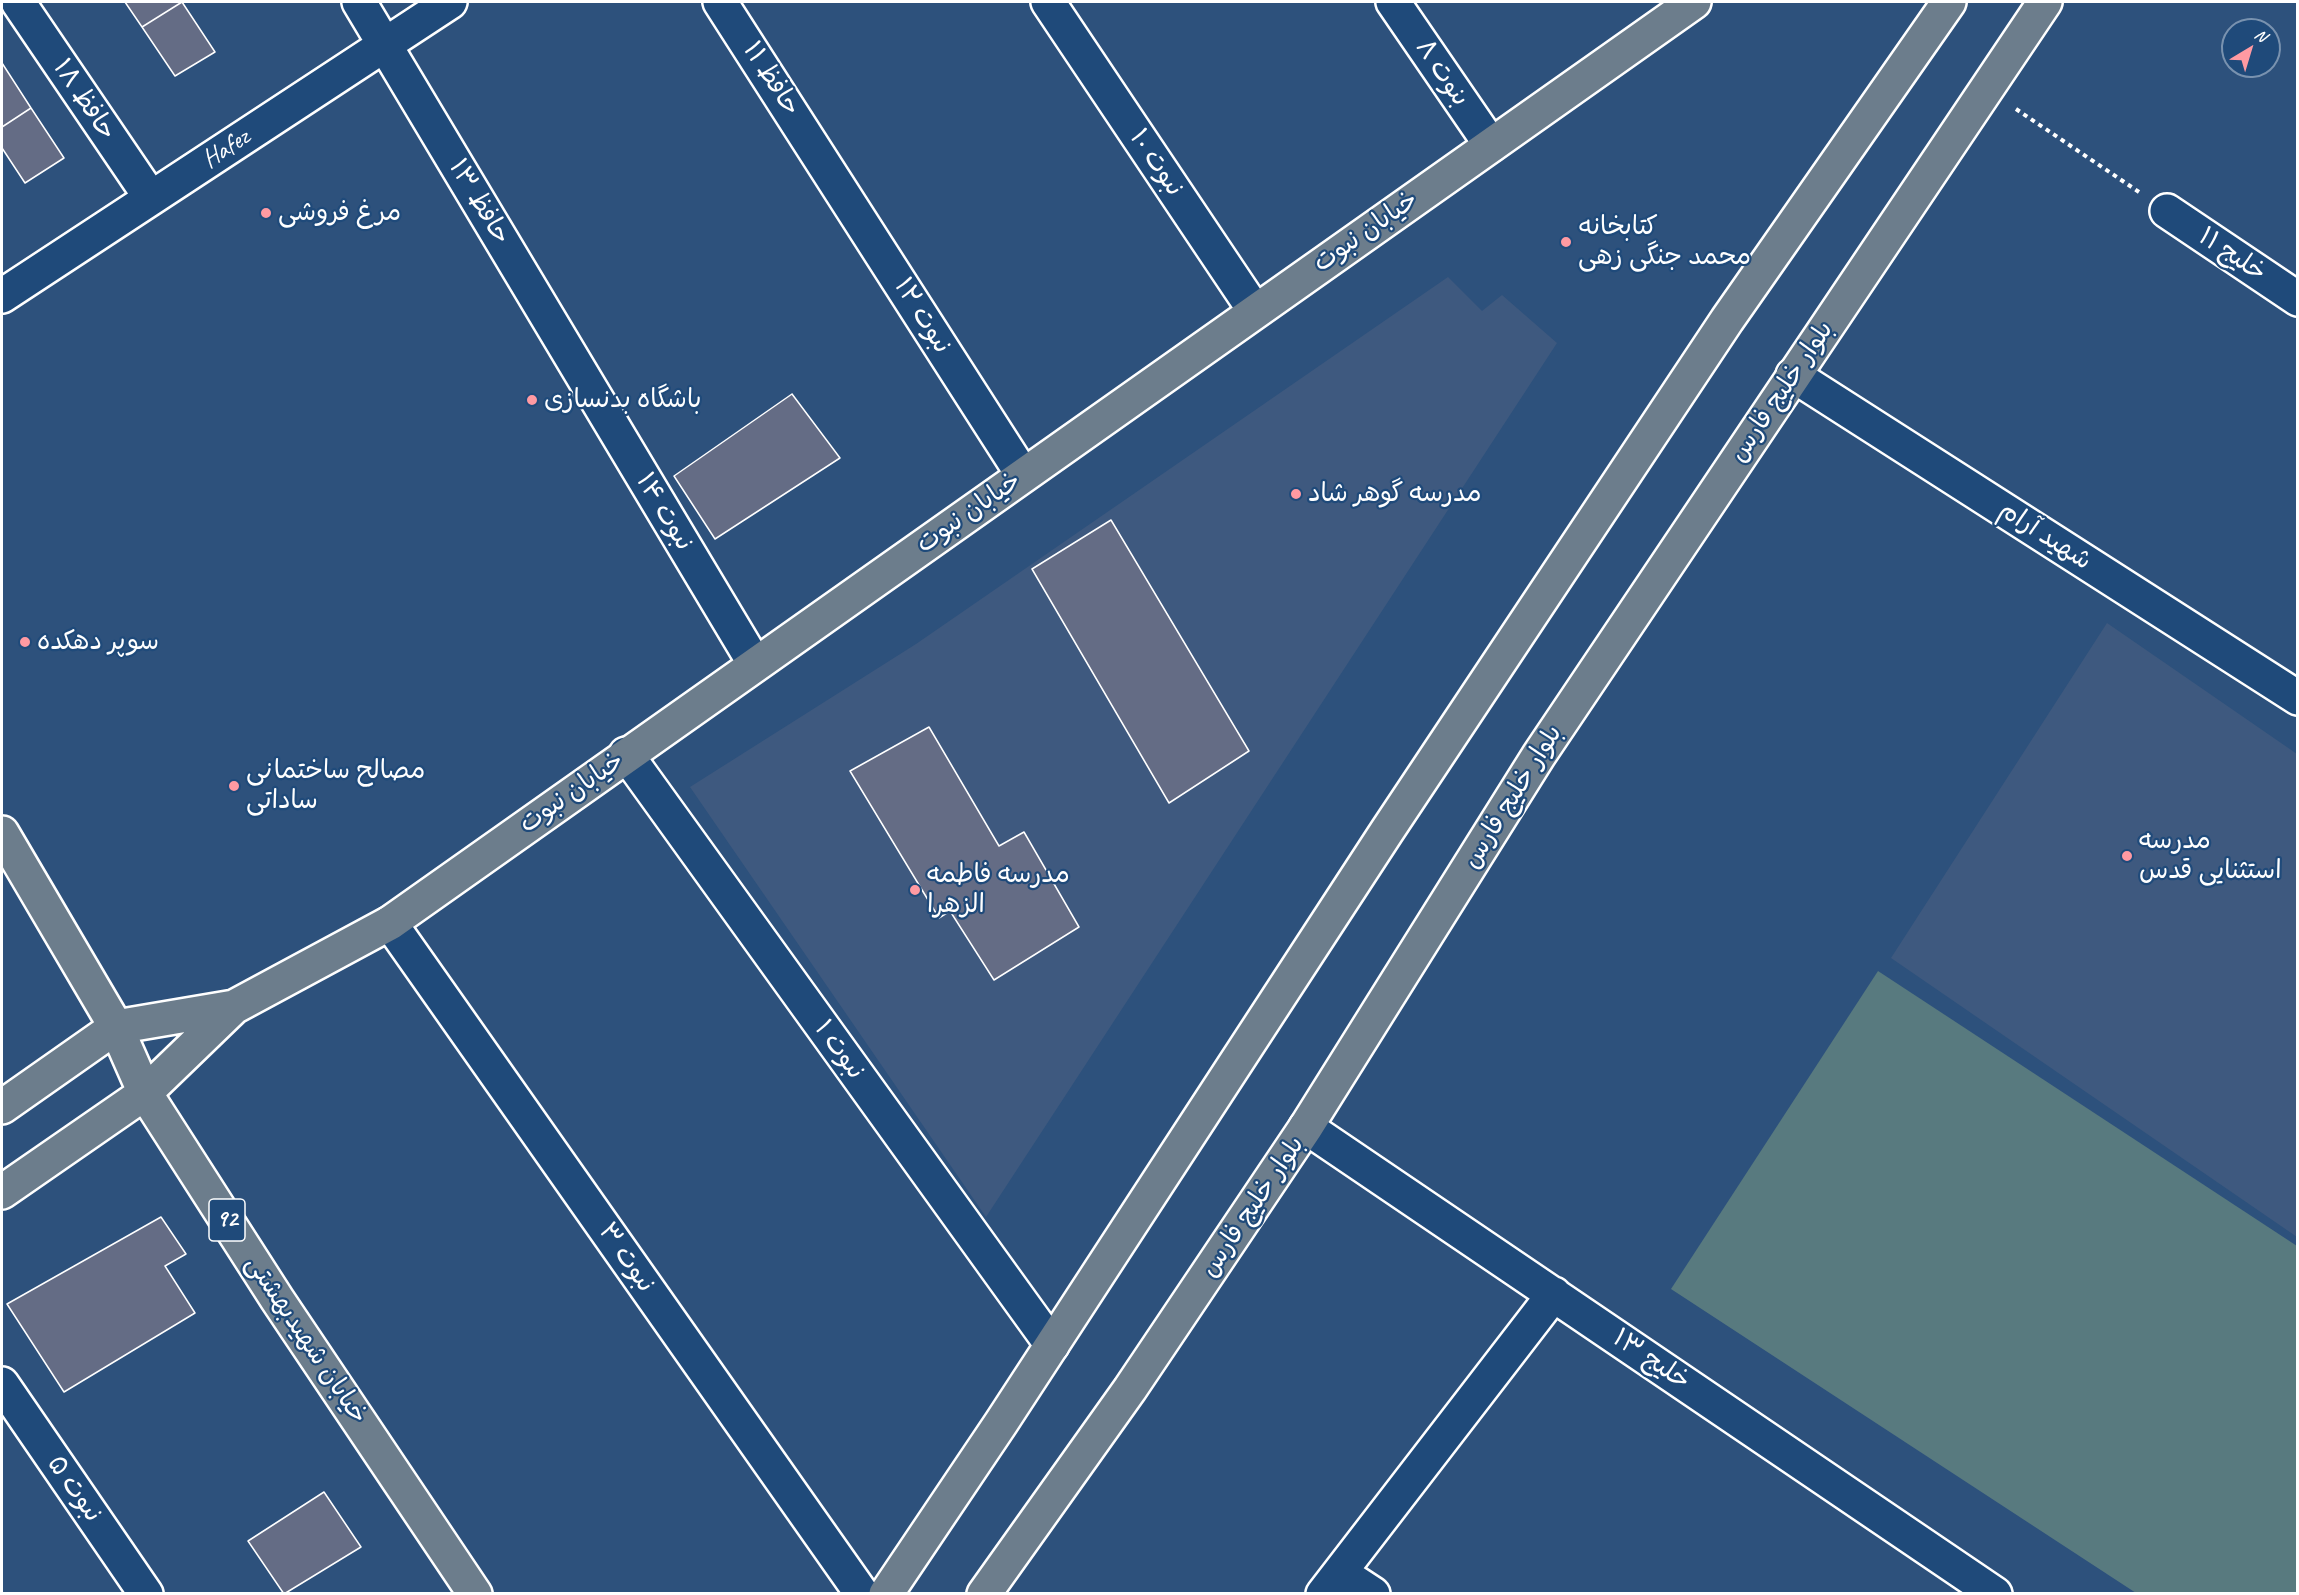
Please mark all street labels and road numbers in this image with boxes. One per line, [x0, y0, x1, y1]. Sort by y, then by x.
street label: بنوت ۸ [1408, 33, 1476, 113]
street label: حافظ ۱۱ [736, 36, 806, 122]
street label: حافظ ۱۸ [46, 54, 122, 146]
street label: Hafez [196, 122, 256, 176]
street label: نبوت ۱۰ [1122, 124, 1190, 202]
street label: حافظ ۱۳ [441, 154, 517, 250]
street label: خیابان نبوت [1308, 185, 1424, 279]
street label: خلیج ۱۱ [2192, 221, 2272, 289]
street label: نبوت ۱۲ [887, 272, 957, 360]
street label: بلوار خلیج فارس [1723, 316, 1841, 468]
street label: خیابان نبوت [911, 466, 1027, 560]
street label: نبوت ۱۴ [629, 467, 699, 557]
street label: شهید آرام [1993, 495, 2097, 577]
street label: بلوار خلیج فارس [1456, 719, 1570, 875]
street label: خیابان نبوت [514, 746, 630, 840]
street label: نبوت ۱ [807, 1014, 871, 1086]
street label: بلوار خلیج فارس [1194, 1131, 1312, 1283]
road number: 92 [209, 1199, 245, 1241]
street label: نبوت ۳ [591, 1217, 661, 1299]
street label: خیابان شهیدبهشتی [238, 1250, 374, 1430]
street label: خلیج ۱۳ [1606, 1323, 1696, 1397]
street label: نبوت ۵ [40, 1450, 108, 1528]

